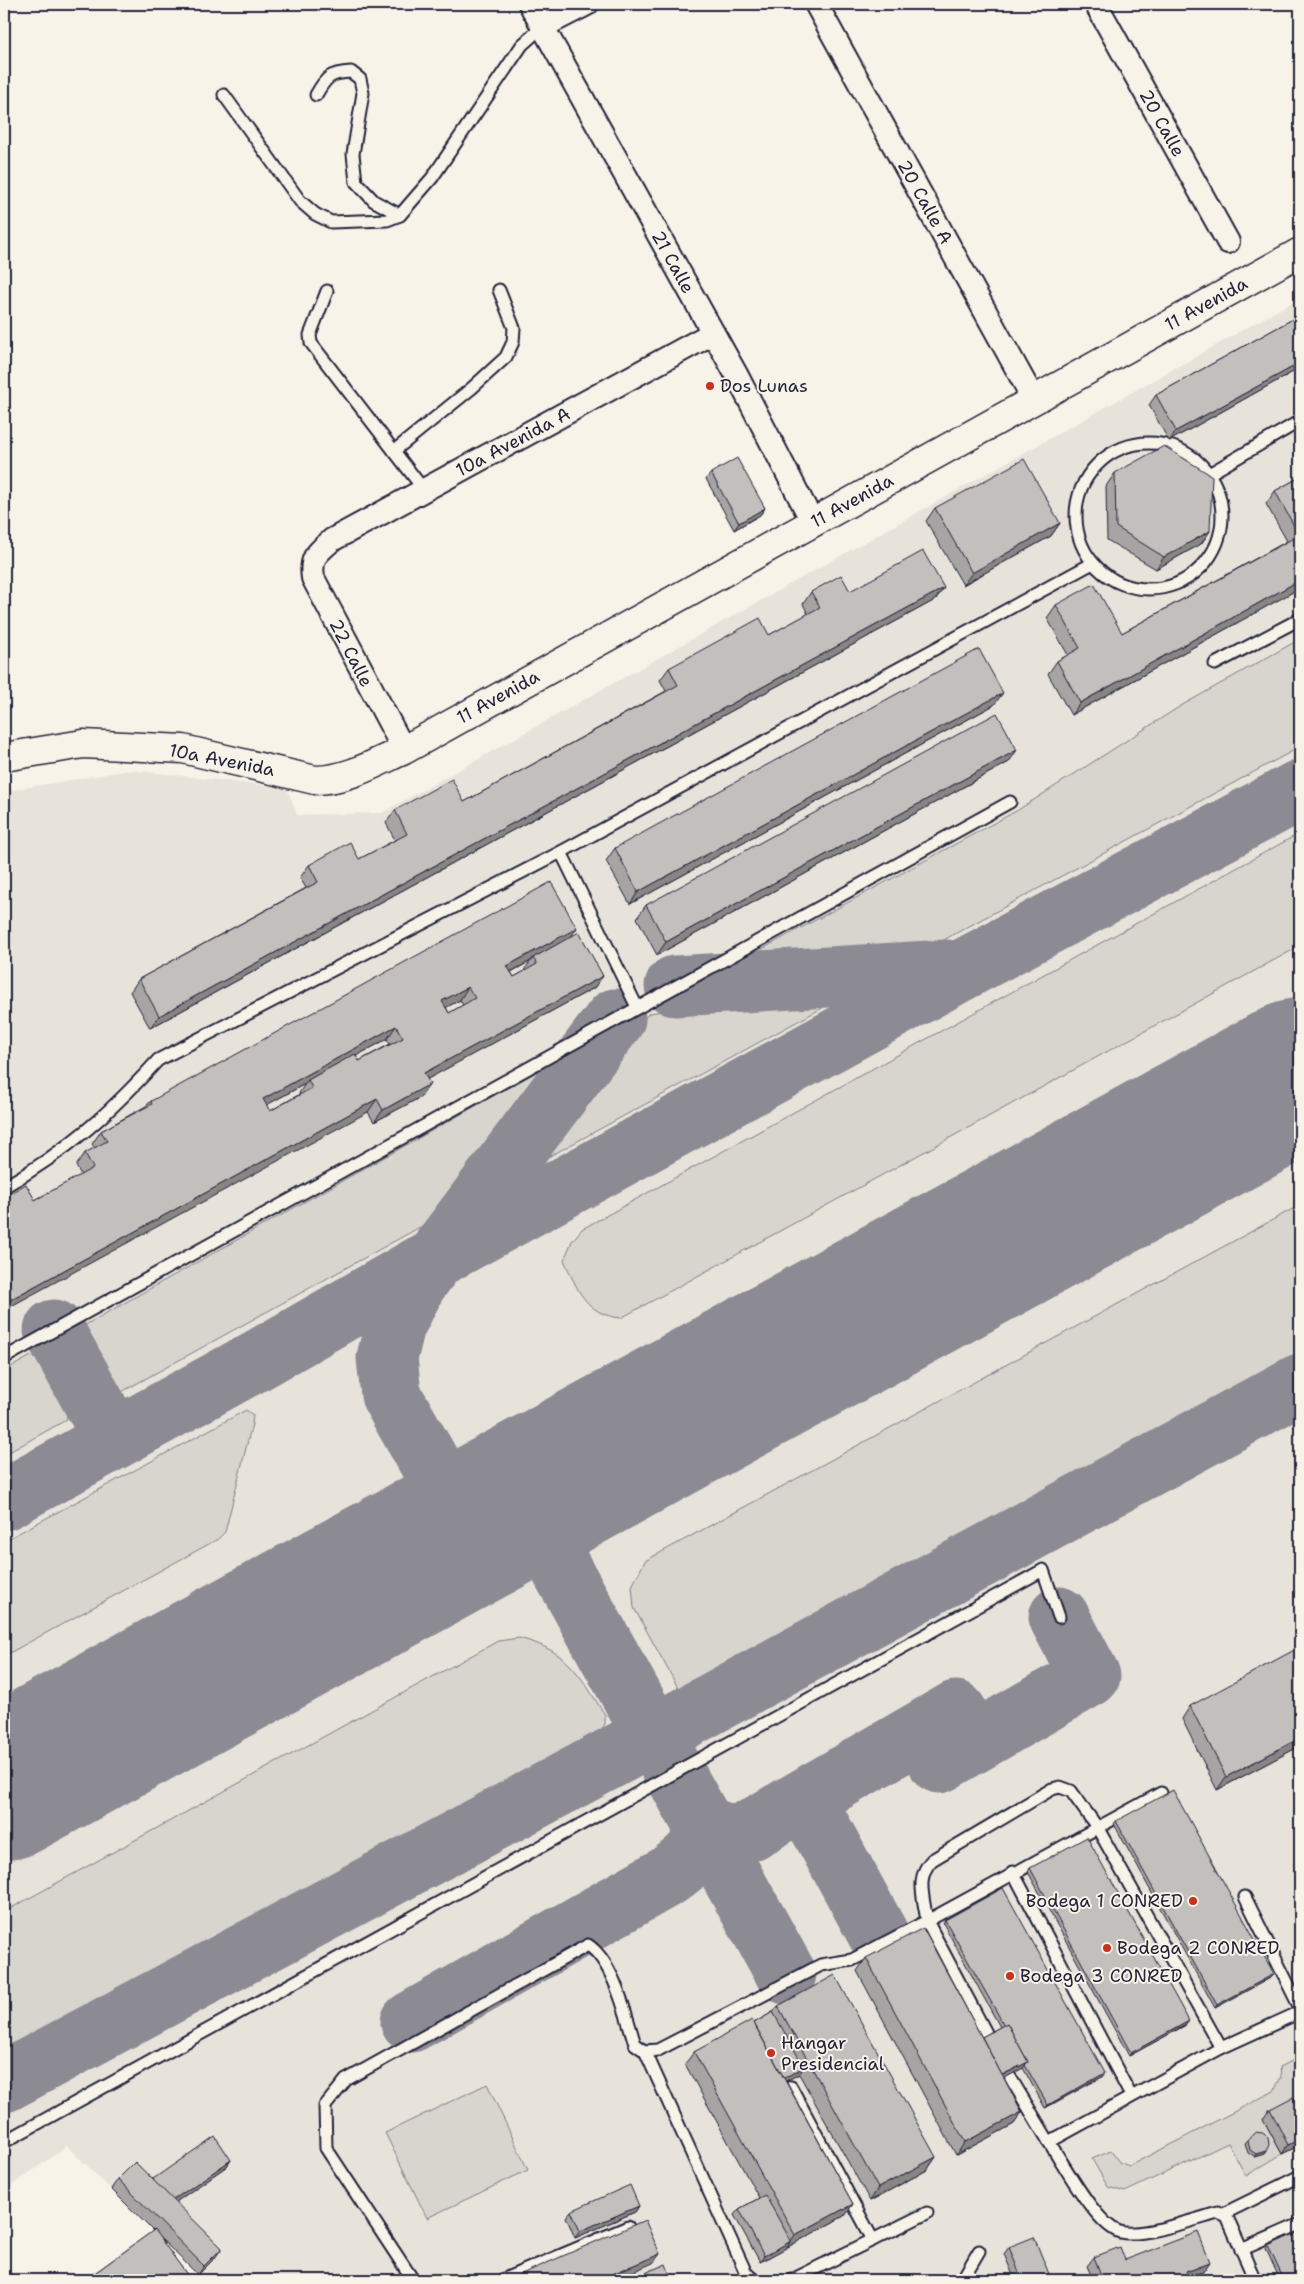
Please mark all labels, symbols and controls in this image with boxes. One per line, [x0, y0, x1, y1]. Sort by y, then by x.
street label: 20 Calle [1134, 85, 1190, 161]
street label: 20 Calle A [892, 156, 958, 248]
street label: 21 Calle [646, 226, 700, 298]
street label: 11 Avenida [1160, 271, 1252, 337]
place label: Dos Lunas [720, 374, 808, 398]
marker: Dos Lunas [704, 380, 716, 392]
street label: 10a Avenida A [452, 402, 574, 482]
street label: 11 Avenida [806, 468, 898, 534]
street label: 22 Calle [324, 615, 378, 691]
street label: 11 Avenida [452, 664, 544, 730]
street label: 10a Avenida [167, 738, 277, 782]
place label: Bodega 1 CONRED [1026, 1889, 1183, 1913]
marker: Bodega 1 CONRED [1187, 1895, 1199, 1907]
place label: Bodega 2 CONRED [1117, 1936, 1279, 1960]
marker: Bodega 2 CONRED [1101, 1942, 1113, 1954]
place label: Bodega 3 CONRED [1020, 1964, 1182, 1988]
marker: Bodega 3 CONRED [1004, 1970, 1016, 1982]
place label: Hangar Presidencial [781, 2031, 885, 2076]
marker: Hangar Presidencial [765, 2047, 777, 2059]

